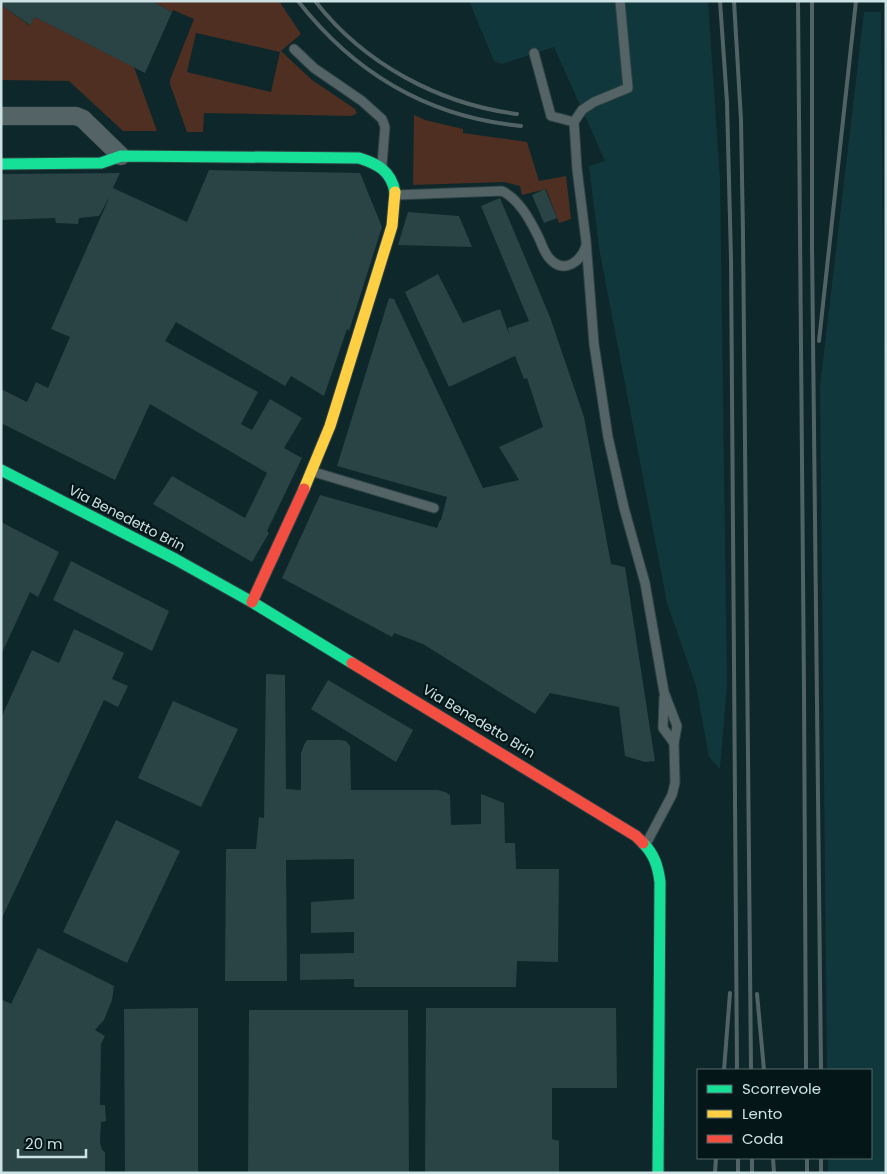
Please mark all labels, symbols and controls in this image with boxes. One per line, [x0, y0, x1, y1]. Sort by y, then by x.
street label: Via Benedetto Brin [65, 480, 189, 556]
street label: Via Benedetto Brin [419, 679, 539, 763]
legend [697, 1069, 872, 1159]
text: Scorrevole [742, 1078, 821, 1099]
text: Lento [742, 1103, 782, 1124]
scale bar [18, 1126, 85, 1158]
text: Coda [742, 1128, 783, 1149]
text: 20 m [25, 1133, 63, 1154]

